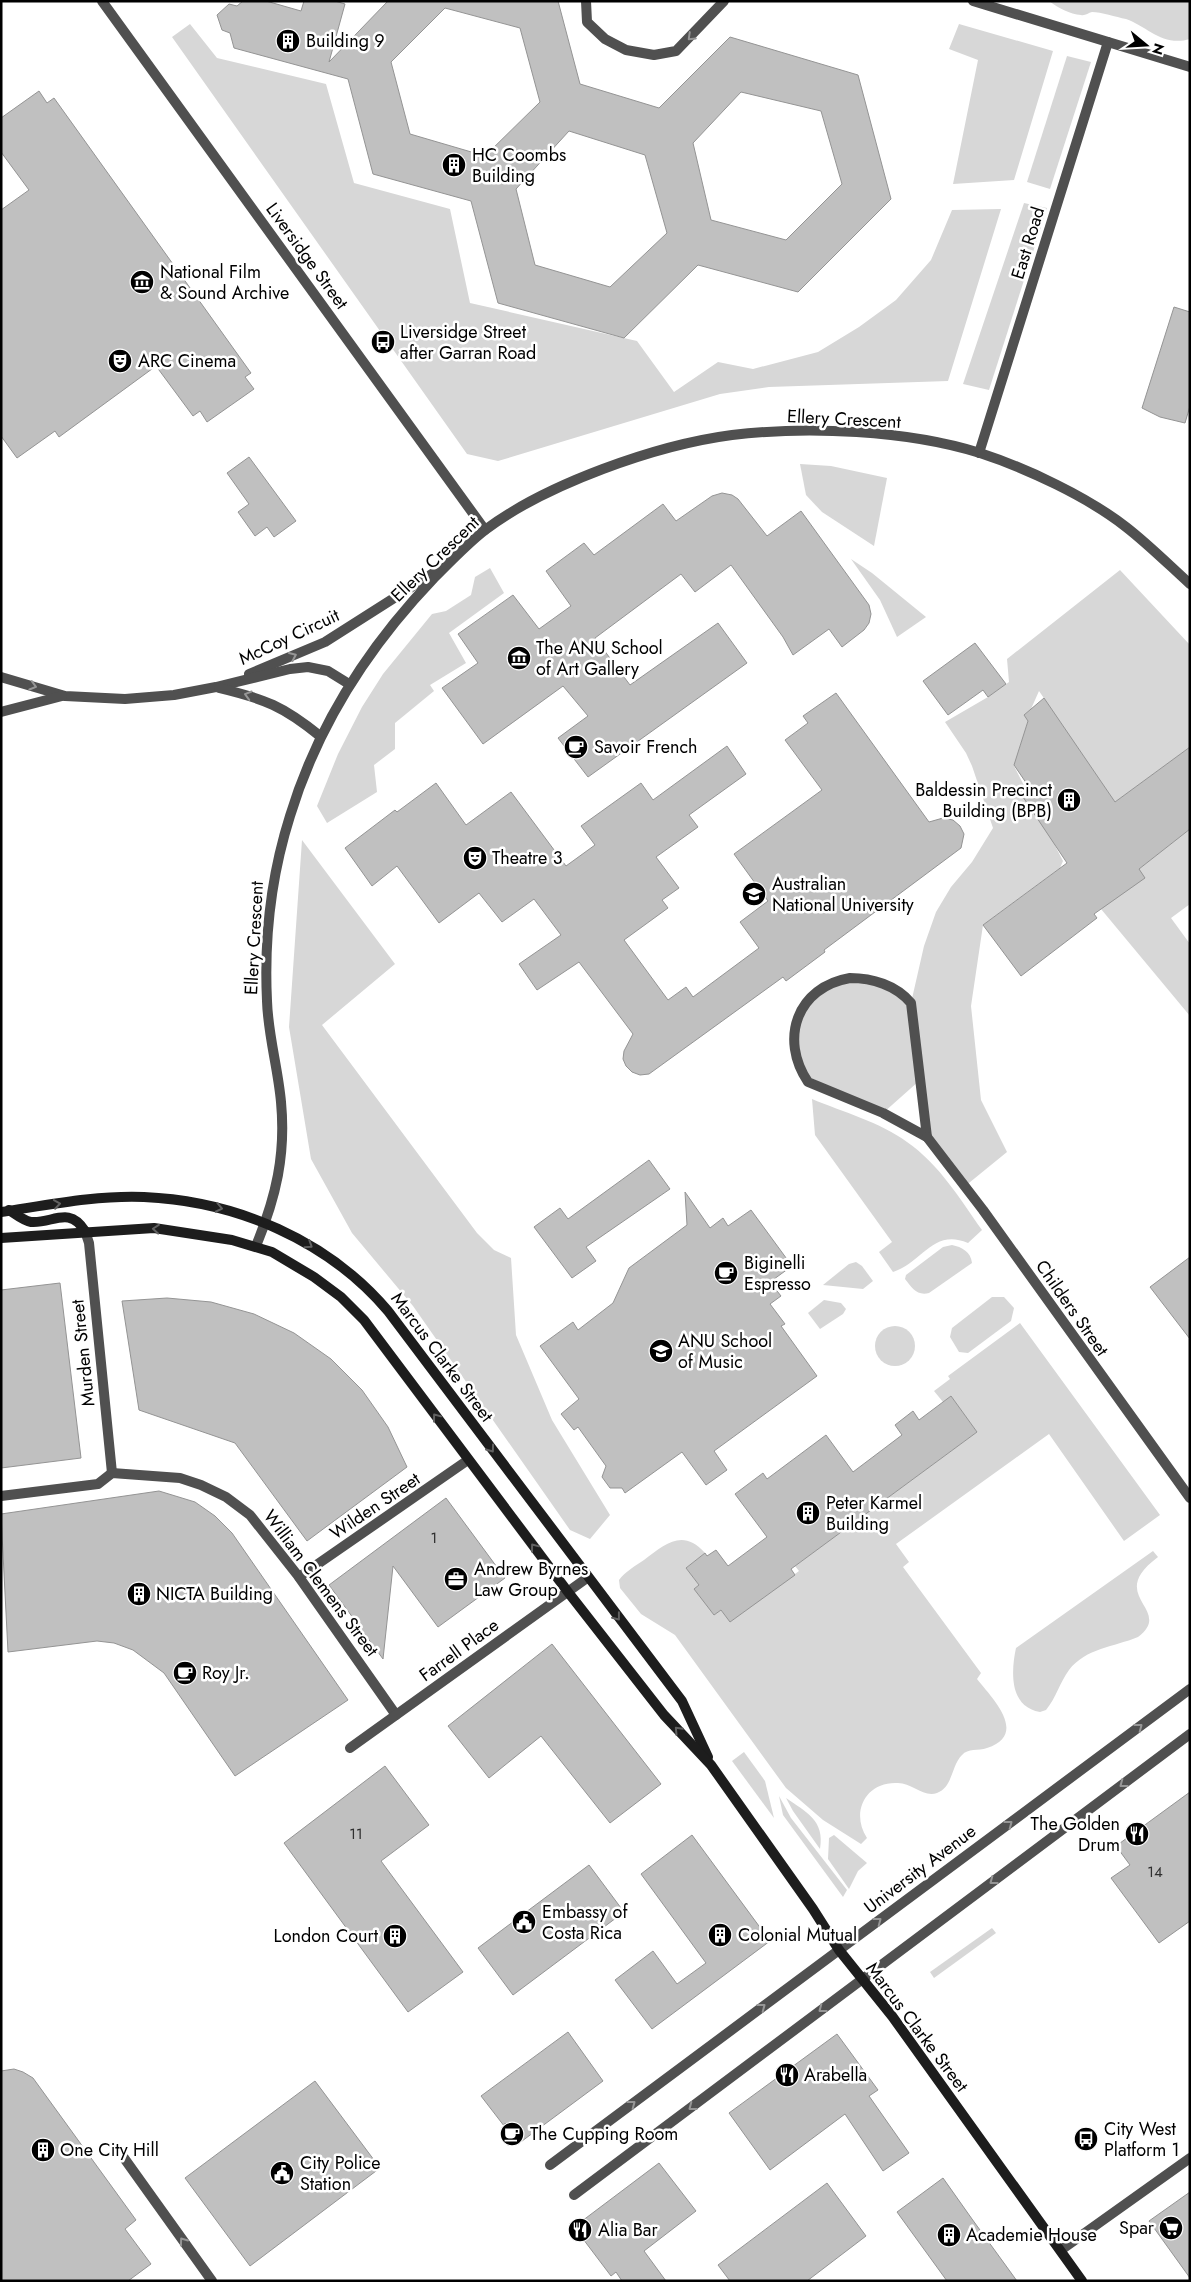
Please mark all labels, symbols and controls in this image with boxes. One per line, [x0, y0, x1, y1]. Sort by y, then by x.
north arrow [1121, 20, 1171, 70]
building icon: Building 9 [275, 28, 301, 54]
place label: Building 9 [306, 28, 385, 54]
one-way arrow [687, 31, 696, 40]
text: N [1147, 41, 1170, 57]
place label: HC Coombs Building [472, 142, 566, 189]
building icon: HC Coombs Building [441, 152, 467, 178]
street label: Liversidge Street [259, 197, 355, 315]
street label: East Road [1005, 204, 1051, 282]
place label: National Film & Sound Archive [160, 259, 289, 306]
museum icon: National Film & Sound Archive [129, 269, 155, 295]
place label: Liversidge Street after Garran Road [400, 319, 536, 366]
bus stop icon: Liversidge Street after Garran Road [370, 329, 396, 355]
theatre icon: ARC Cinema [107, 348, 133, 374]
place label: ARC Cinema [138, 348, 236, 374]
street label: Ellery Crescent [786, 403, 902, 435]
street label: Ellery Crescent [385, 510, 485, 608]
street label: McCoy Circuit [234, 602, 344, 672]
place label: The ANU School of Art Gallery [536, 635, 663, 682]
museum icon: The ANU School of Art Gallery [506, 645, 532, 671]
one-way arrow [288, 651, 297, 662]
one-way arrow [29, 681, 37, 691]
one-way arrow [245, 691, 253, 701]
cafe icon: Savoir French [563, 734, 589, 760]
place label: Savoir French [594, 734, 697, 760]
place label: Baldessin Precinct Building (BPB) [915, 777, 1053, 824]
building icon: Baldessin Precinct Building (BPB) [1056, 787, 1082, 813]
theatre icon: Theatre 3 [462, 845, 488, 871]
place label: Theatre 3 [492, 845, 563, 871]
place label: Australian National University [772, 871, 914, 918]
street label: Ellery Crescent [238, 880, 270, 996]
school or university icon: Australian National University [741, 881, 767, 907]
one-way arrow [53, 1199, 62, 1209]
one-way arrow [214, 1202, 223, 1213]
one-way arrow [152, 1224, 160, 1235]
one-way arrow [304, 1238, 313, 1248]
place label: Biginelli Espresso [744, 1250, 811, 1297]
street label: Childers Street [1029, 1255, 1115, 1362]
cafe icon: Biginelli Espresso [713, 1260, 739, 1286]
street label: Marcus Clarke Street [385, 1287, 500, 1428]
street label: Murden Street [64, 1298, 102, 1408]
place label: ANU School of Music [678, 1328, 772, 1375]
school or university icon: ANU School of Music [648, 1338, 674, 1364]
one-way arrow [434, 1414, 442, 1423]
one-way arrow [485, 1443, 494, 1453]
street label: Wilden Street [325, 1466, 426, 1546]
place label: Peter Karmel Building [826, 1490, 922, 1537]
building icon: Peter Karmel Building [795, 1500, 821, 1526]
street label: William Clemens Street [257, 1504, 385, 1662]
house number: 1 [431, 1527, 437, 1549]
one-way arrow [531, 1543, 540, 1553]
place label: Andrew Byrnes Law Group [474, 1556, 588, 1603]
office icon: Andrew Byrnes Law Group [443, 1566, 469, 1592]
building icon: NICTA Building [126, 1581, 152, 1607]
place label: NICTA Building [156, 1581, 273, 1607]
one-way arrow [612, 1611, 620, 1620]
street label: Farrell Place [414, 1612, 504, 1688]
cafe icon: Roy Jr. [172, 1660, 198, 1686]
place label: Roy Jr. [202, 1660, 250, 1686]
one-way arrow [1133, 1724, 1143, 1733]
one-way arrow [675, 1726, 684, 1735]
one-way arrow [1119, 1778, 1129, 1787]
place label: The Golden Drum [1031, 1811, 1120, 1858]
street label: University Avenue [859, 1818, 981, 1920]
one-way arrow [1003, 1821, 1013, 1830]
restaurant icon: The Golden Drum [1124, 1821, 1150, 1847]
house number: 11 [349, 1823, 363, 1845]
house number: 14 [1147, 1861, 1163, 1883]
one-way arrow [990, 1876, 999, 1884]
place label: Embassy of Costa Rica [542, 1899, 628, 1946]
public building icon: Embassy of Costa Rica [511, 1909, 537, 1935]
one-way arrow [872, 1918, 881, 1926]
building icon: Colonial Mutual [707, 1922, 733, 1948]
place label: Colonial Mutual [738, 1922, 857, 1948]
place label: London Court [274, 1923, 379, 1949]
building icon: London Court [382, 1923, 408, 1949]
street label: Marcus Clarke Street [860, 1957, 975, 2098]
one-way arrow [818, 2003, 828, 2012]
one-way arrow [756, 2005, 765, 2013]
restaurant icon: Arabella [774, 2062, 800, 2088]
place label: Arabella [804, 2062, 867, 2088]
one-way arrow [626, 2101, 636, 2110]
one-way arrow [689, 2101, 698, 2109]
place label: City West Platform 1 [1104, 2116, 1180, 2163]
cafe icon: The Cupping Room [499, 2121, 525, 2147]
place label: The Cupping Room [530, 2121, 678, 2147]
bus stop icon: City West Platform 1 [1073, 2126, 1099, 2152]
building icon: One City Hill [30, 2137, 56, 2163]
place label: One City Hill [60, 2137, 159, 2163]
place label: City Police Station [300, 2150, 381, 2197]
public building icon: City Police Station [269, 2160, 295, 2186]
place label: Spar [1119, 2215, 1155, 2241]
supermarket icon: Spar [1158, 2215, 1184, 2241]
restaurant icon: Alia Bar [567, 2217, 593, 2243]
place label: Alia Bar [598, 2217, 658, 2243]
building icon: Academie House [936, 2222, 962, 2248]
place label: Academie House [966, 2222, 1097, 2248]
one-way arrow [180, 2237, 189, 2247]

